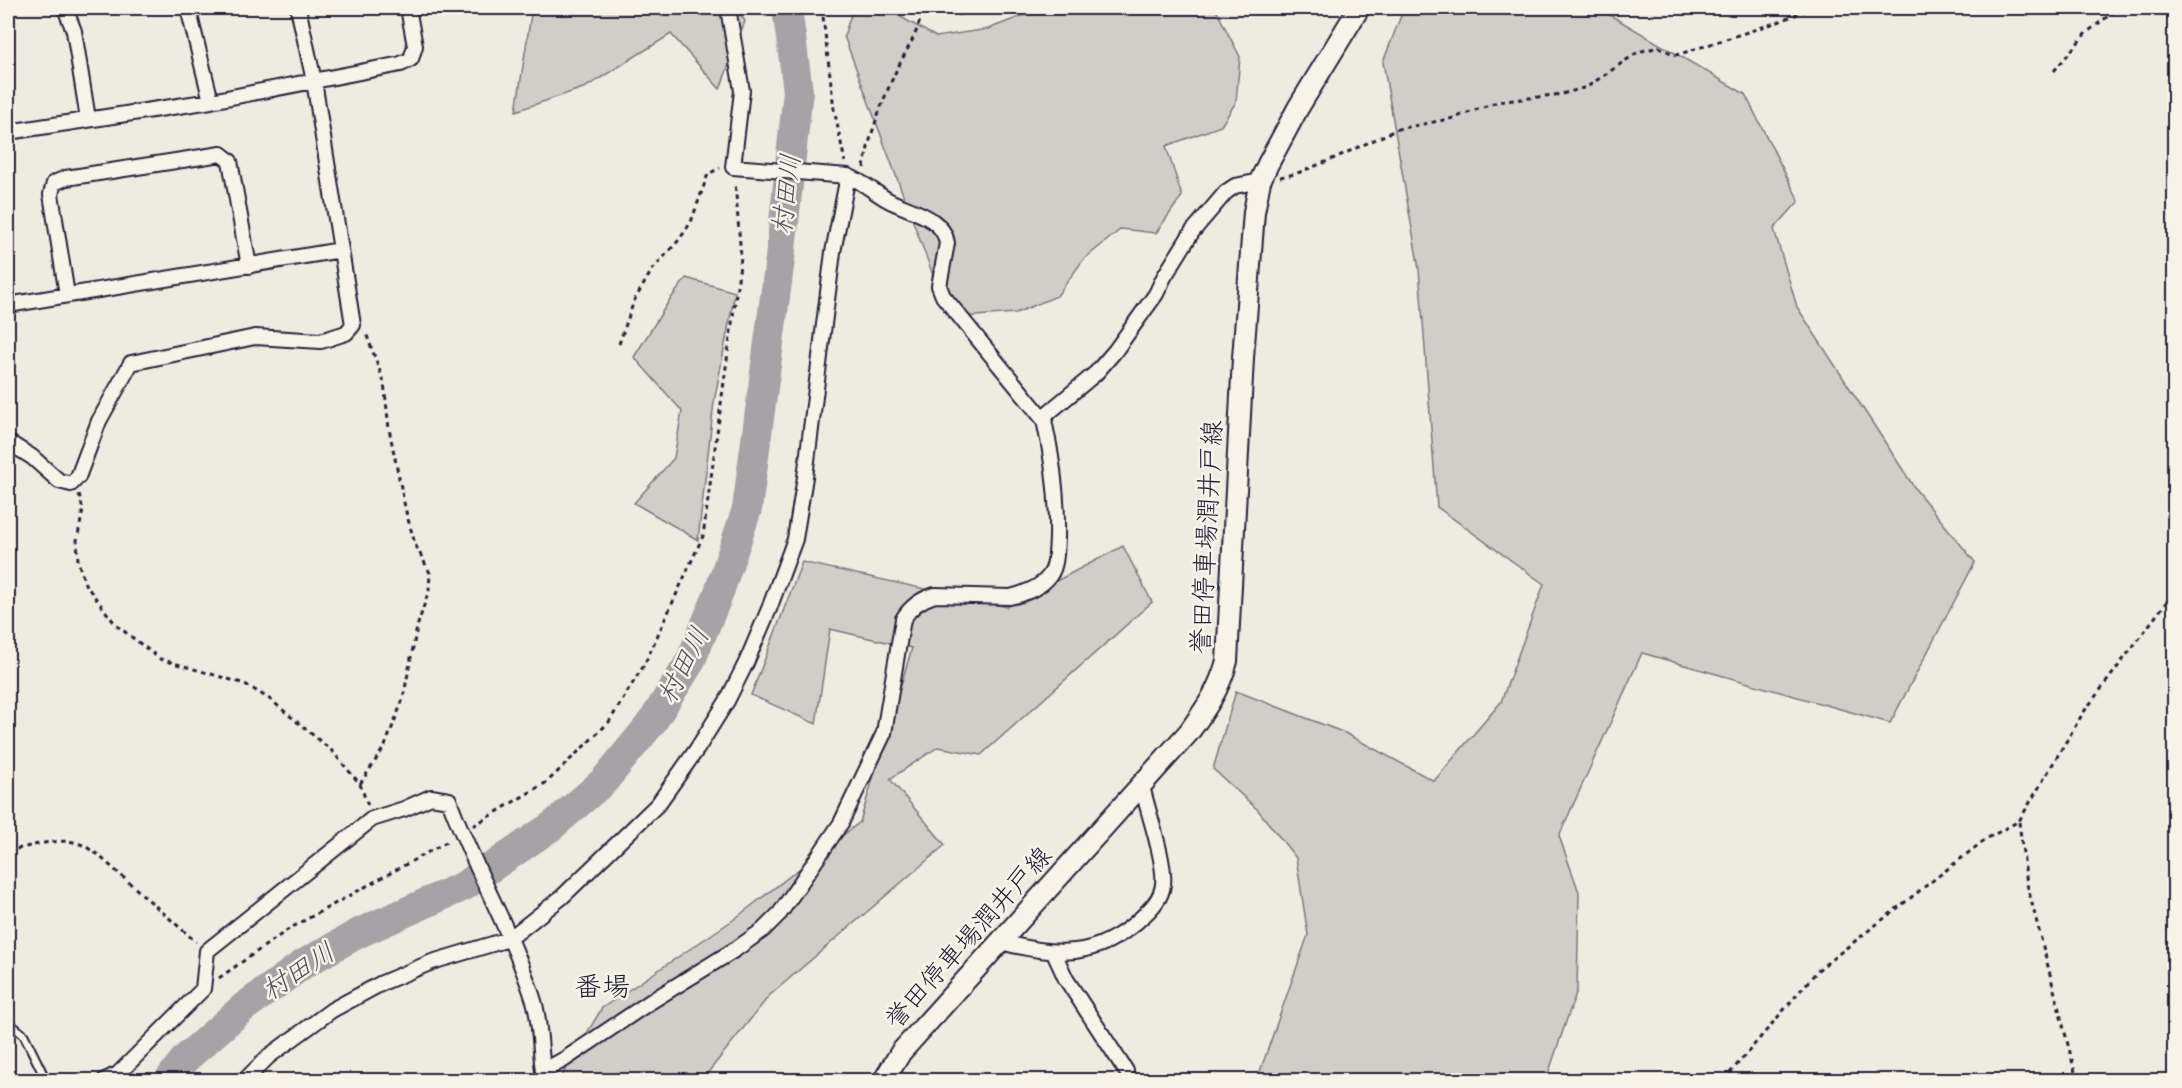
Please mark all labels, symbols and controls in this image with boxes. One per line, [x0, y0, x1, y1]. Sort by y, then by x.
water label: 村田川 [764, 152, 813, 237]
street label: 誉田停車場潤井戸線 [1184, 419, 1234, 655]
water label: 村田川 [649, 621, 721, 711]
street label: 誉田停車場潤井戸線 [878, 839, 1063, 1039]
water label: 村田川 [255, 935, 344, 1012]
district label: 番場 [574, 969, 630, 1010]

